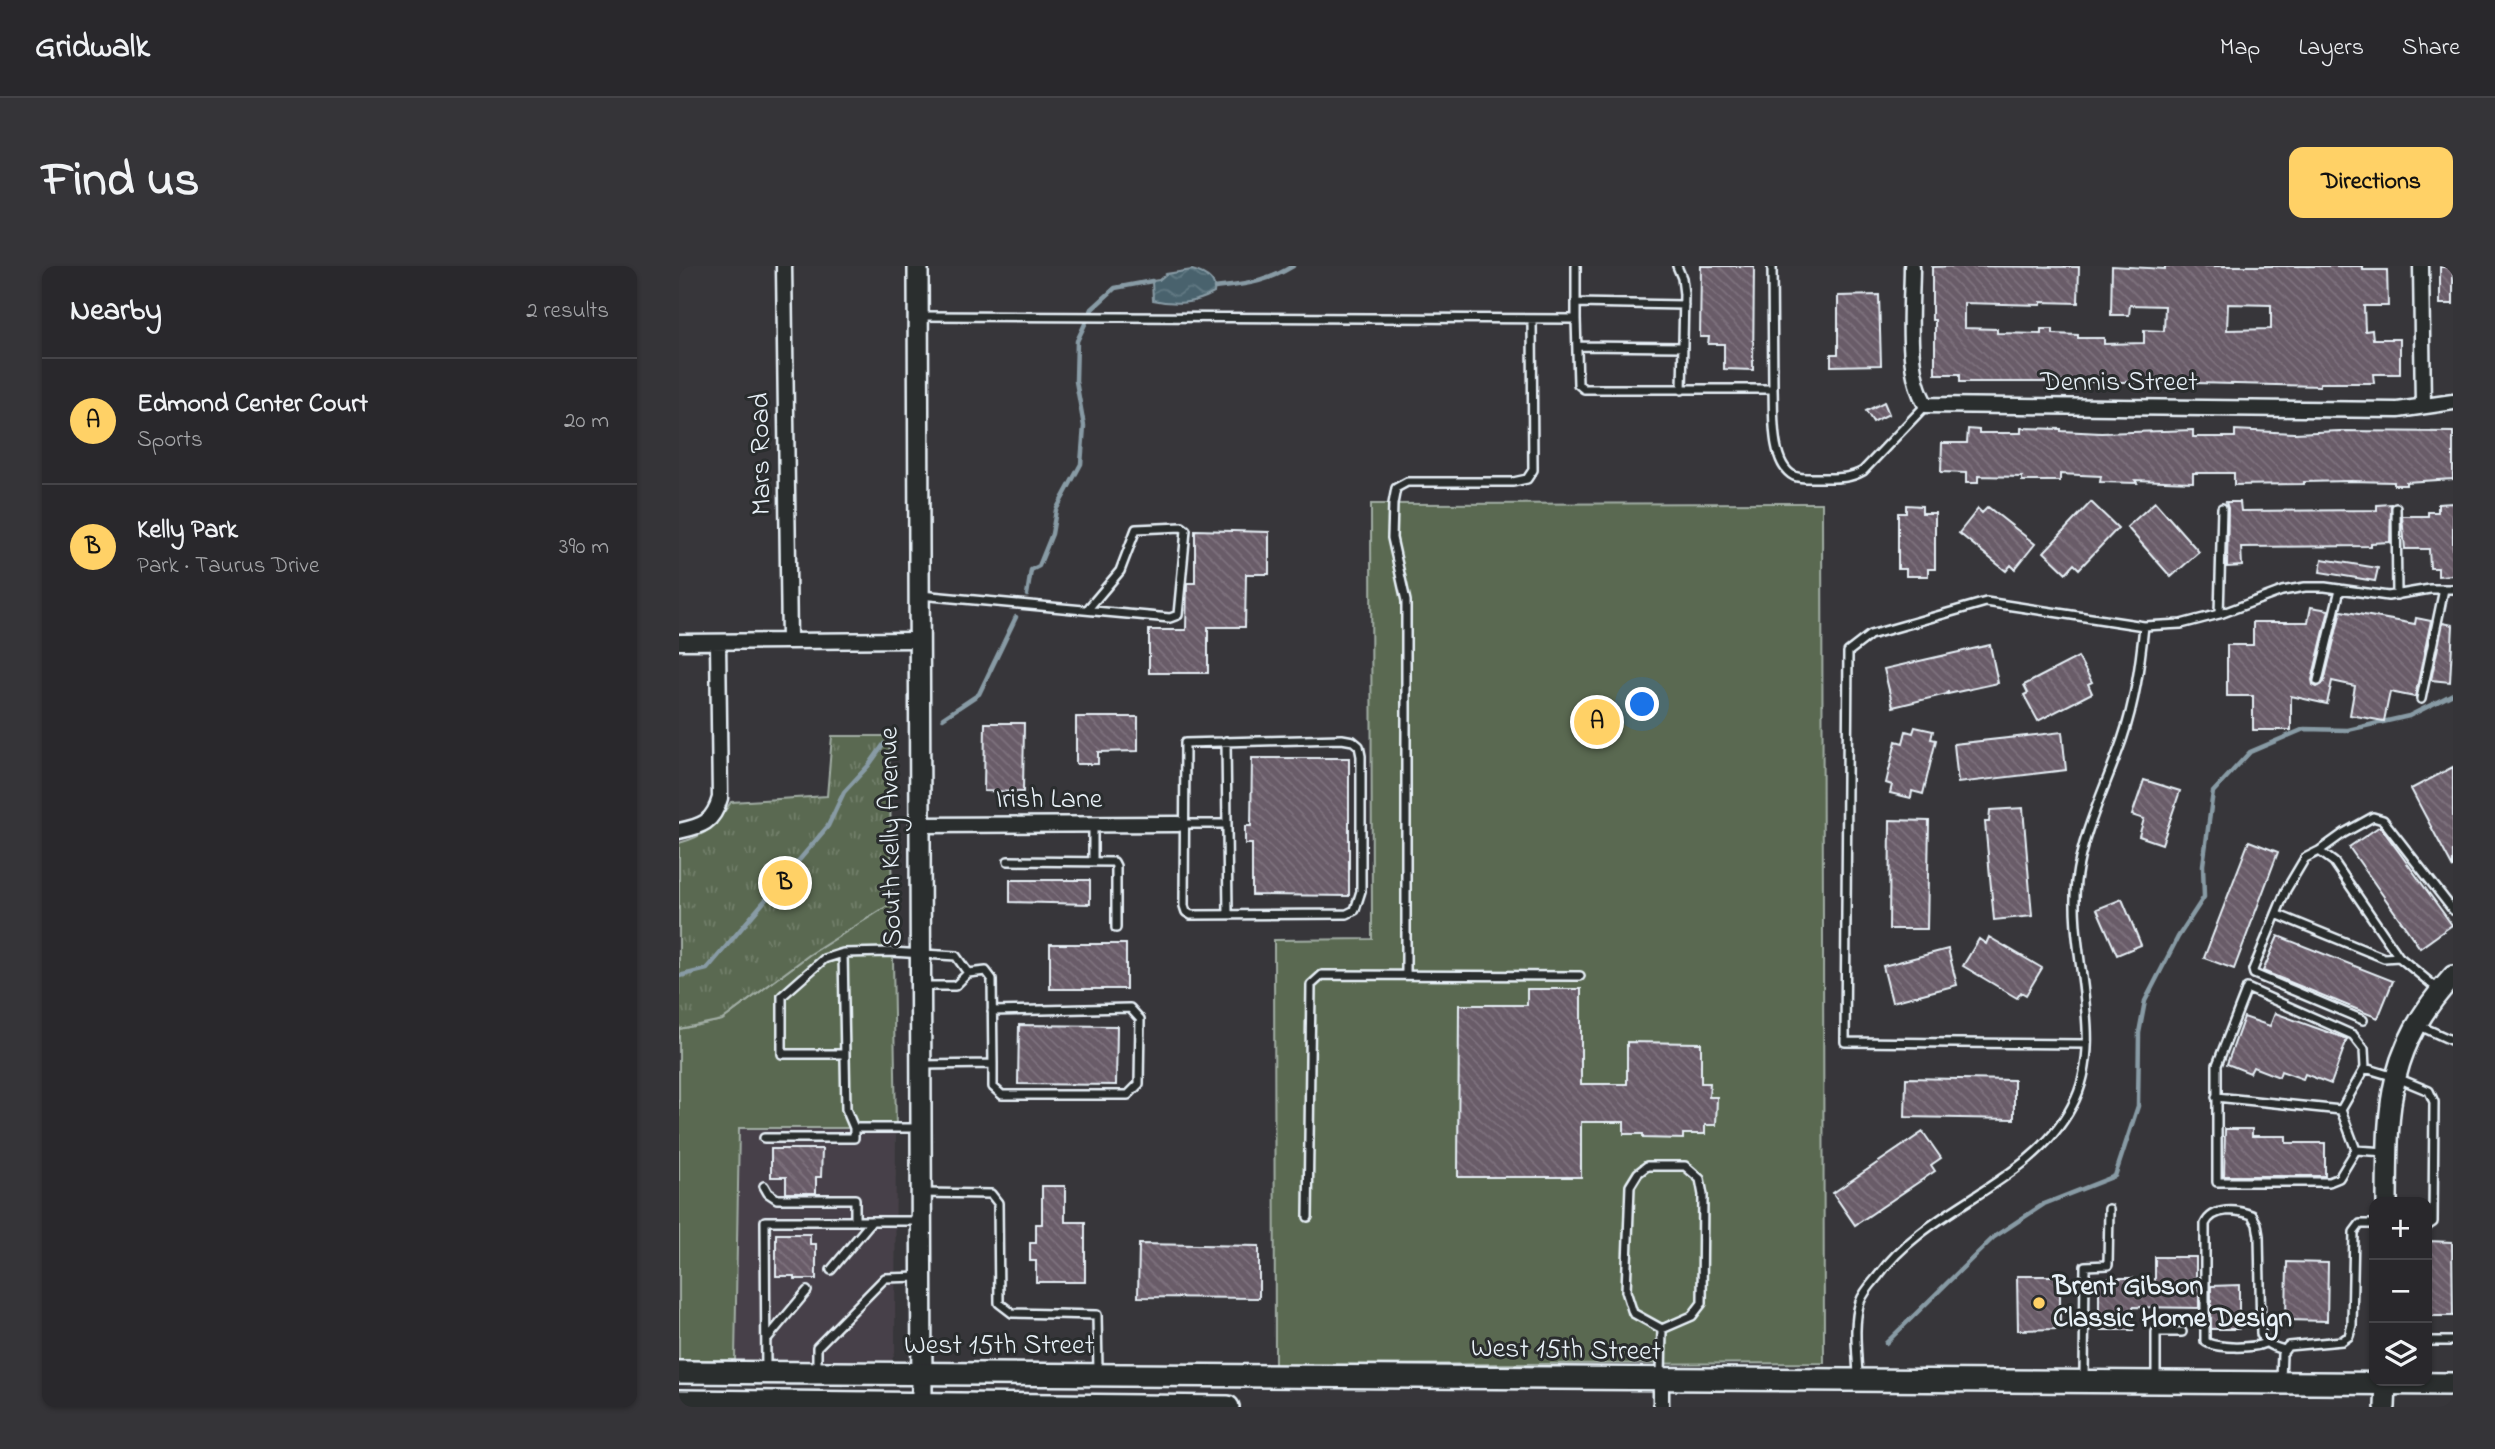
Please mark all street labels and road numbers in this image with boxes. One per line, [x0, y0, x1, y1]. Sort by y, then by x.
street label: Dennis Street [2039, 363, 2198, 404]
street label: Mars Road [740, 392, 784, 516]
street label: South Kelly Avenue [870, 726, 914, 947]
street label: Irish Lane [996, 780, 1103, 821]
street label: West 15th Street [904, 1326, 1094, 1367]
street label: West 15th Street [1471, 1329, 1661, 1373]

